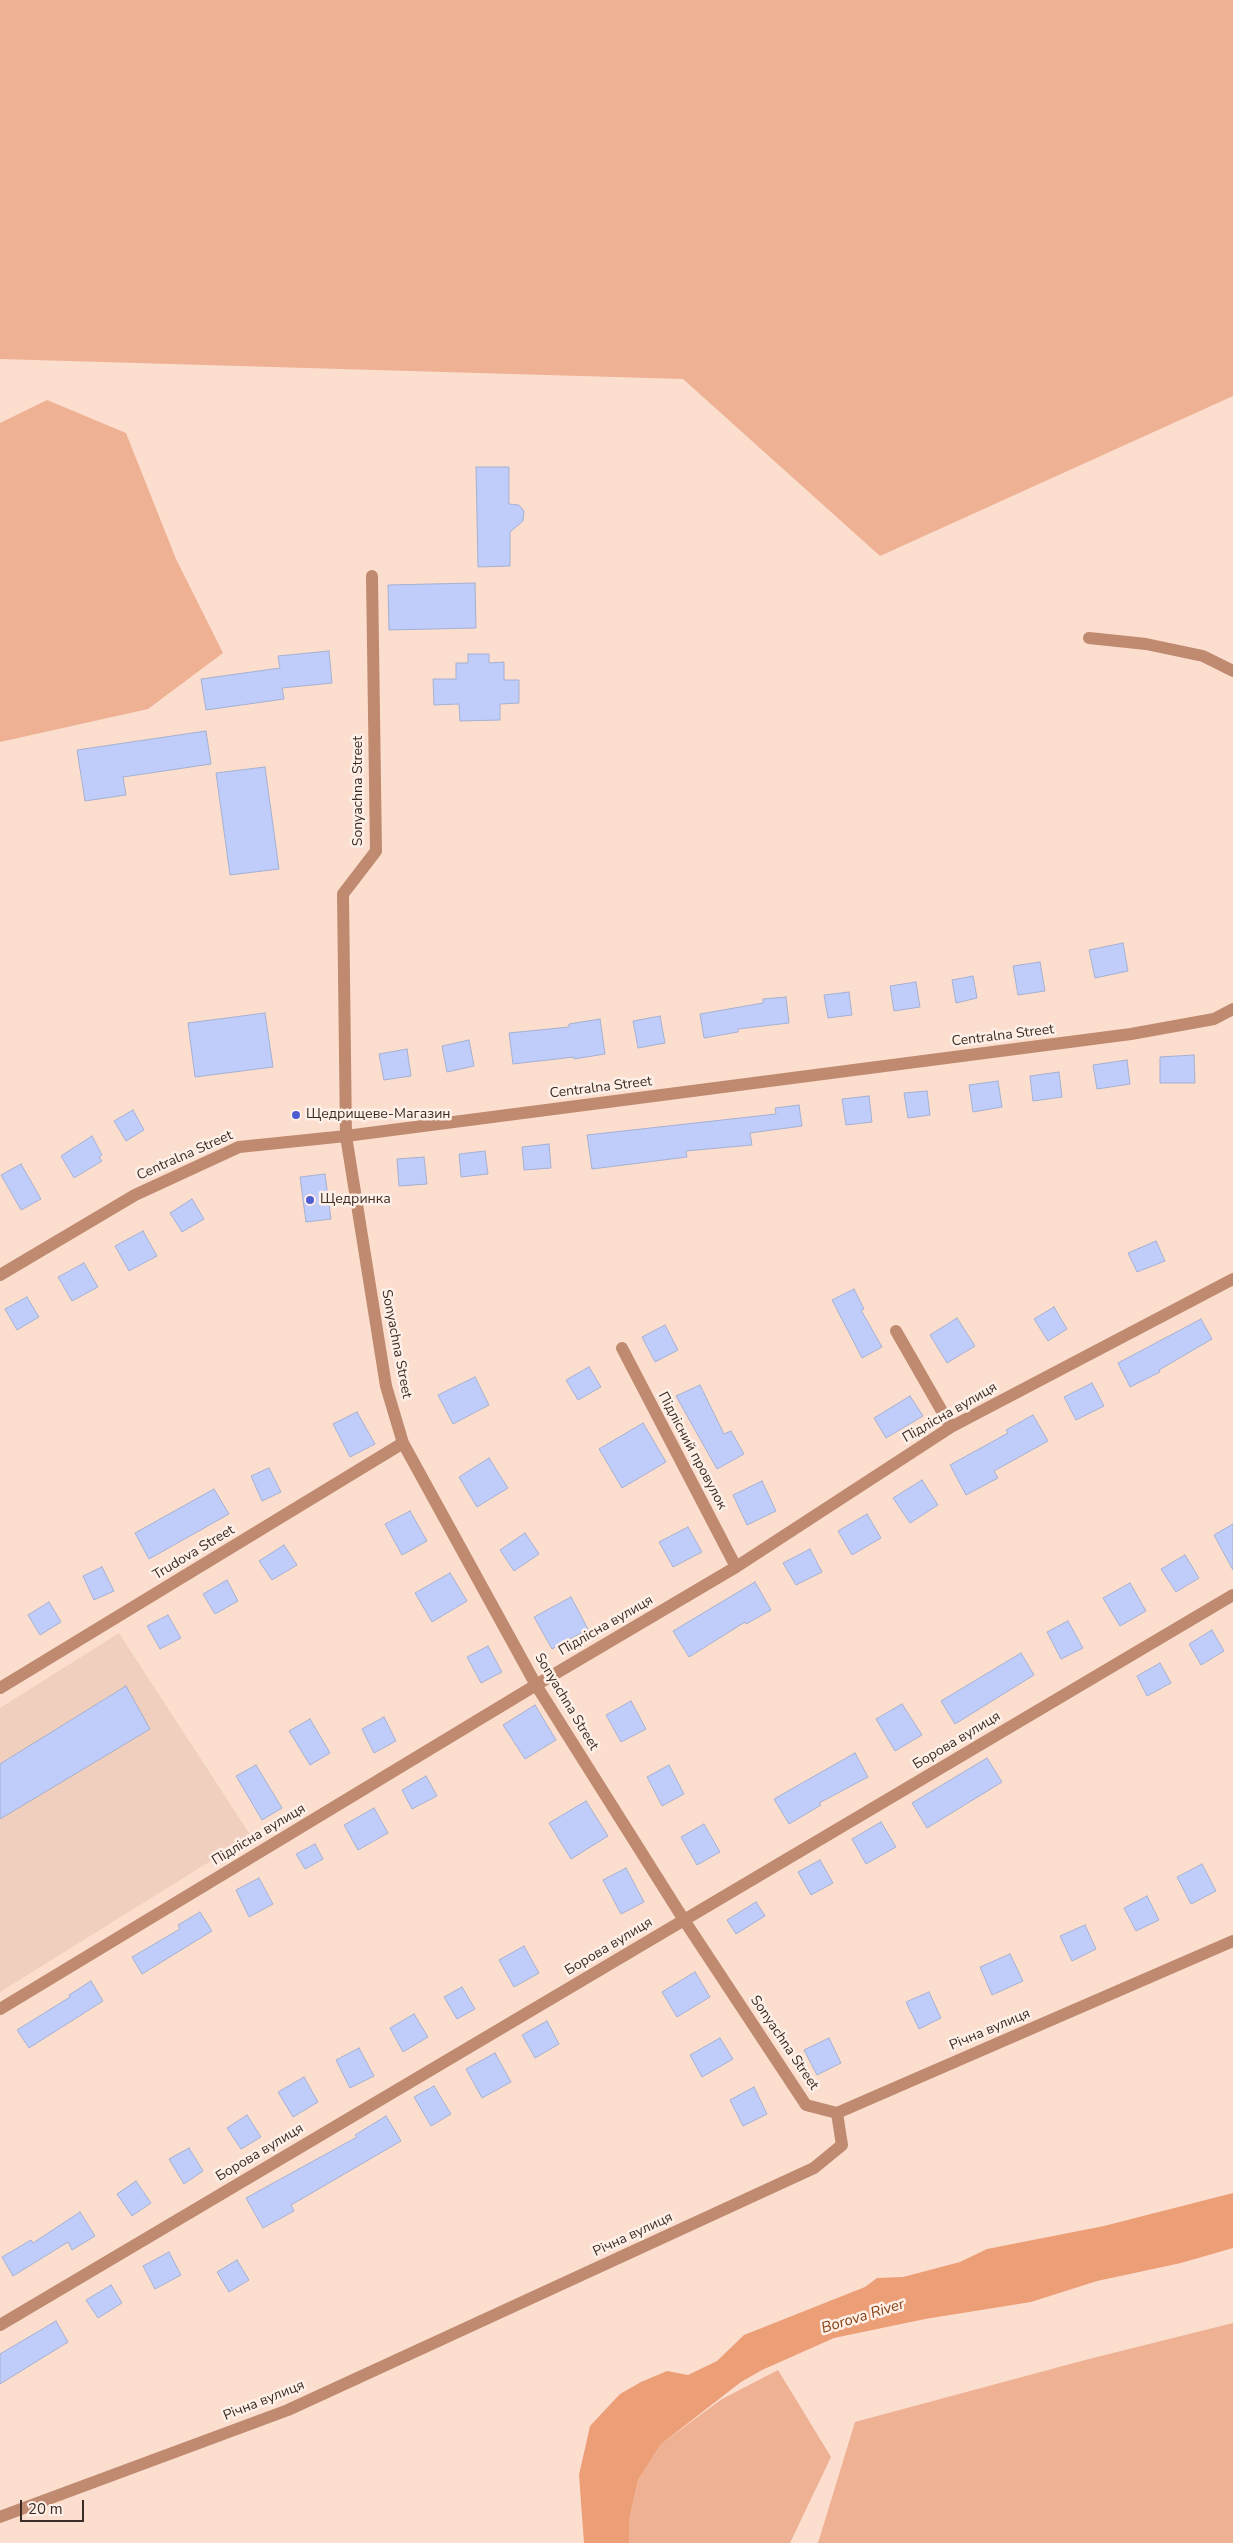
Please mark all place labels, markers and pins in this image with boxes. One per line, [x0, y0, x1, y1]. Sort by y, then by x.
place label: Щедрищеве-Магазин [306, 1107, 451, 1123]
marker: Щедрищеве-Магазин [290, 1109, 302, 1121]
place label: Щедринка [320, 1192, 391, 1208]
marker: Щедринка [304, 1194, 316, 1206]

